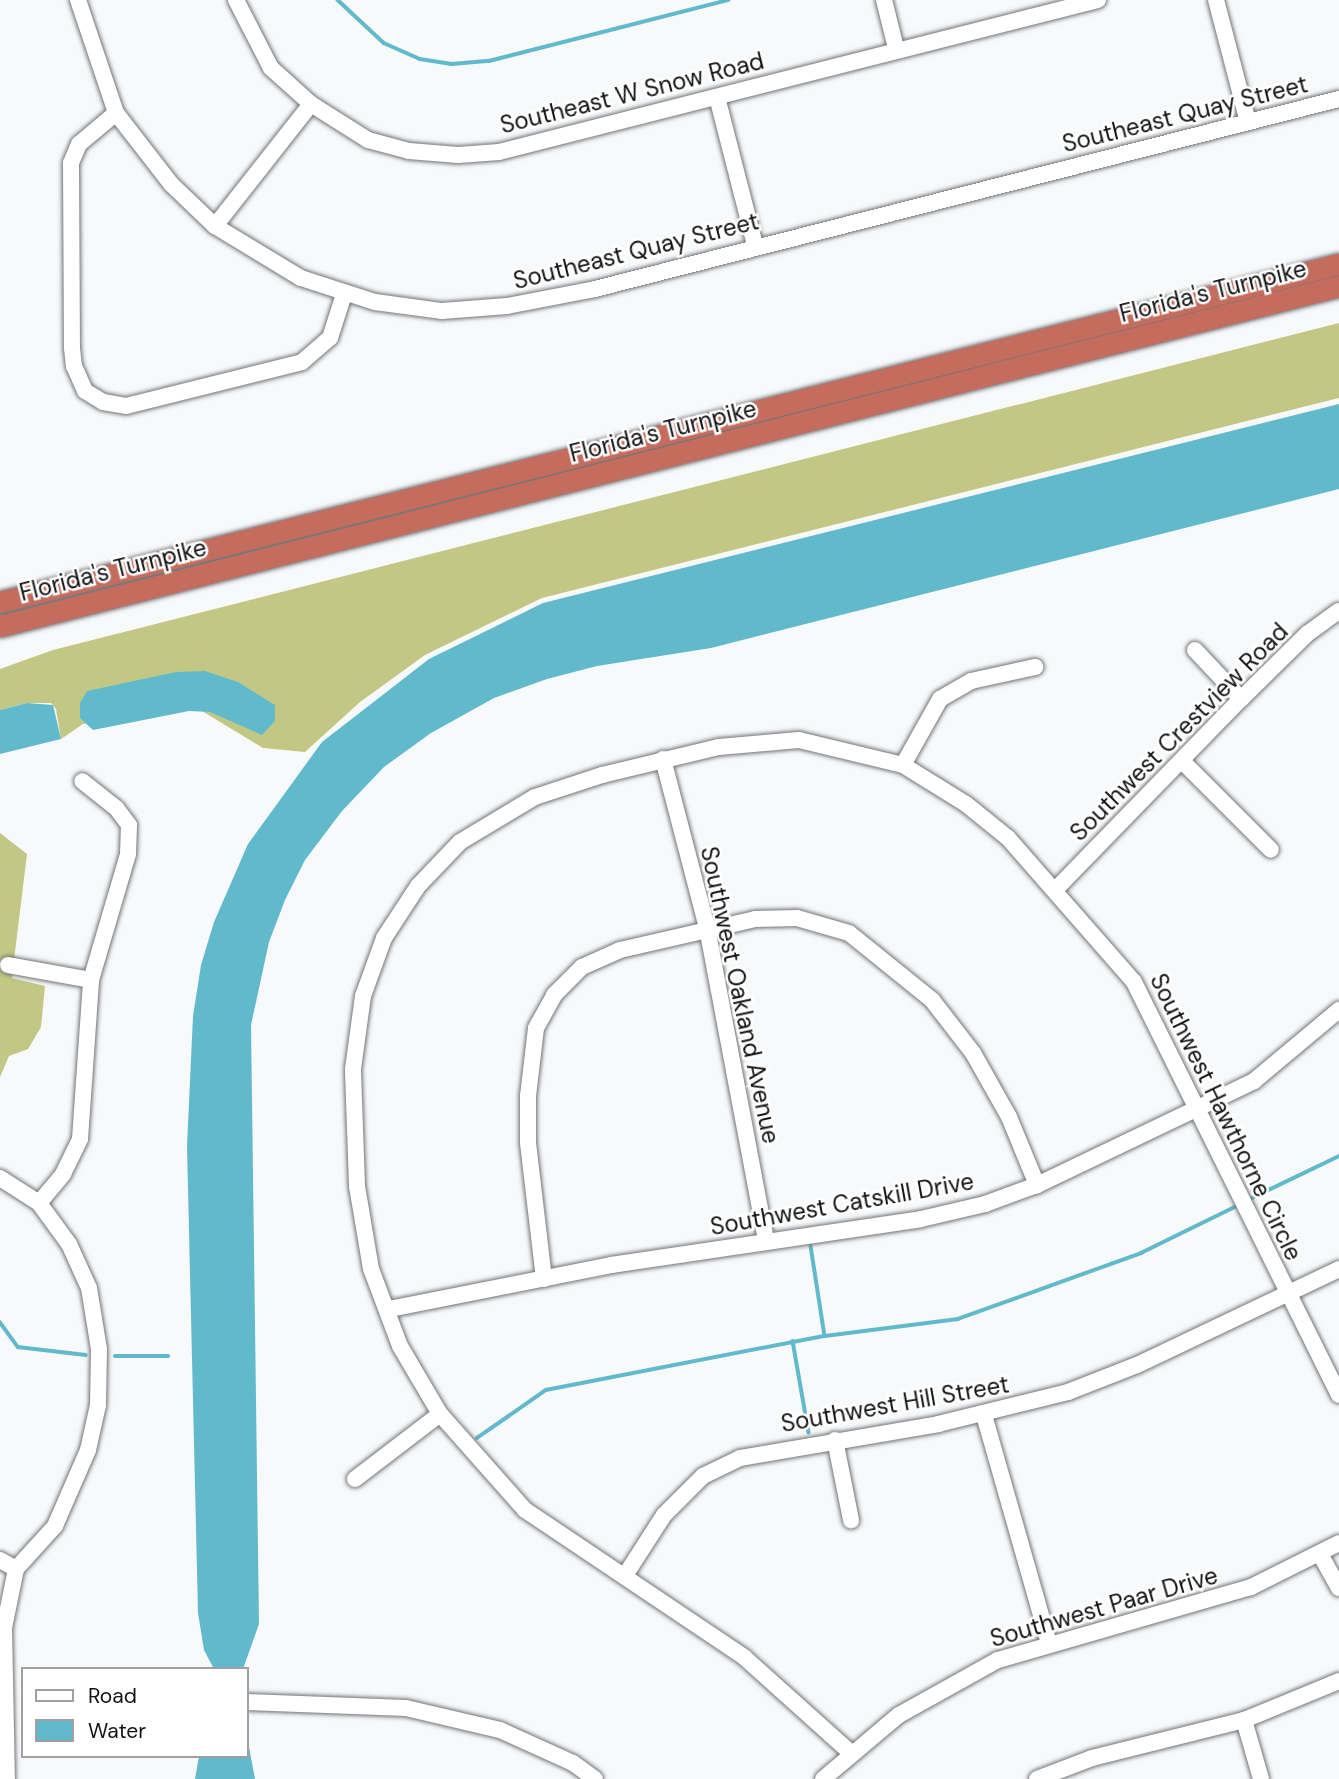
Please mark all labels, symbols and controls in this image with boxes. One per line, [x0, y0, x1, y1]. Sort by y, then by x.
street label: Southeast W Snow Road [497, 46, 767, 140]
street label: Southeast Quay Street [1059, 70, 1311, 158]
street label: Southeast Quay Street [510, 207, 762, 295]
street label: Florida's Turnpike [1116, 254, 1310, 328]
street label: Florida's Turnpike [566, 394, 760, 468]
street label: Florida's Turnpike [16, 533, 210, 607]
street label: Southwest Crestview Road [1064, 617, 1294, 847]
street label: Southwest Oakland Avenue [694, 844, 786, 1146]
street label: Southwest Hawthorne Circle [1144, 969, 1308, 1265]
street label: Southwest Catskill Drive [708, 1167, 976, 1241]
street label: Southwest Hill Street [779, 1370, 1011, 1438]
street label: Southwest Paar Drive [987, 1561, 1221, 1653]
legend [21, 1667, 248, 1758]
text: Road [88, 1682, 137, 1710]
text: Water [88, 1717, 146, 1745]

